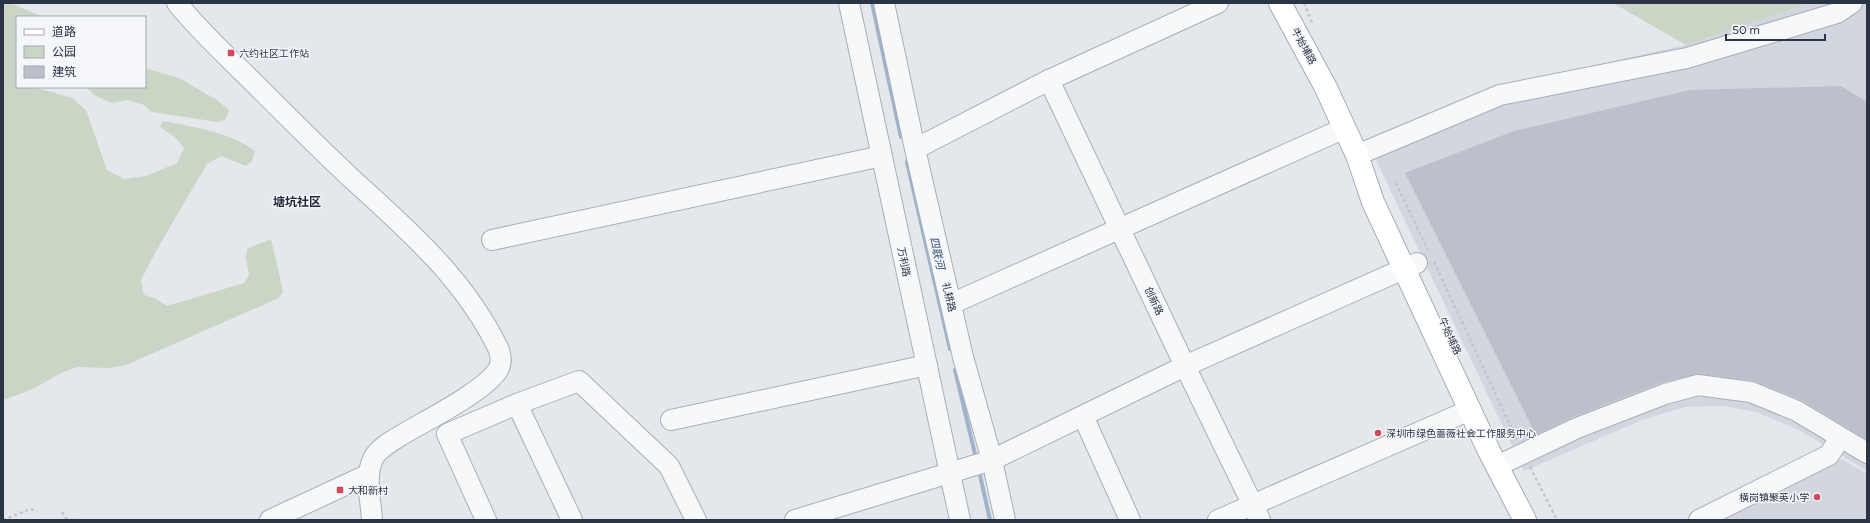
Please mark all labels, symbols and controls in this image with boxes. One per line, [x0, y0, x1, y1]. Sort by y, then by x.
legend [16, 16, 146, 88]
scale bar [1726, 16, 1825, 42]
text: 50 m [1732, 23, 1760, 37]
text: 道路 [52, 25, 76, 39]
street label: 牛始埔路 [1289, 25, 1319, 67]
text: 公园 [52, 45, 76, 59]
place label: 六约社区工作站 [239, 47, 309, 60]
marker: 六约社区工作站 [226, 48, 236, 58]
text: 建筑 [52, 65, 76, 79]
district label: 塘坑社区 [273, 195, 321, 209]
water label: 四联河 [927, 235, 947, 272]
street label: 万利路 [895, 246, 913, 278]
street label: 礼耕路 [939, 281, 959, 313]
street label: 创新路 [1142, 285, 1166, 317]
street label: 牛始埔路 [1436, 315, 1464, 357]
place label: 深圳市绿色蔷薇社会工作服务中心 [1386, 427, 1536, 440]
marker: 深圳市绿色蔷薇社会工作服务中心 [1373, 428, 1383, 438]
place label: 大和新村 [348, 484, 388, 497]
marker: 大和新村 [335, 485, 345, 495]
place label: 横岗镇聚英小学 [1739, 491, 1809, 504]
marker: 横岗镇聚英小学 [1812, 492, 1822, 502]

